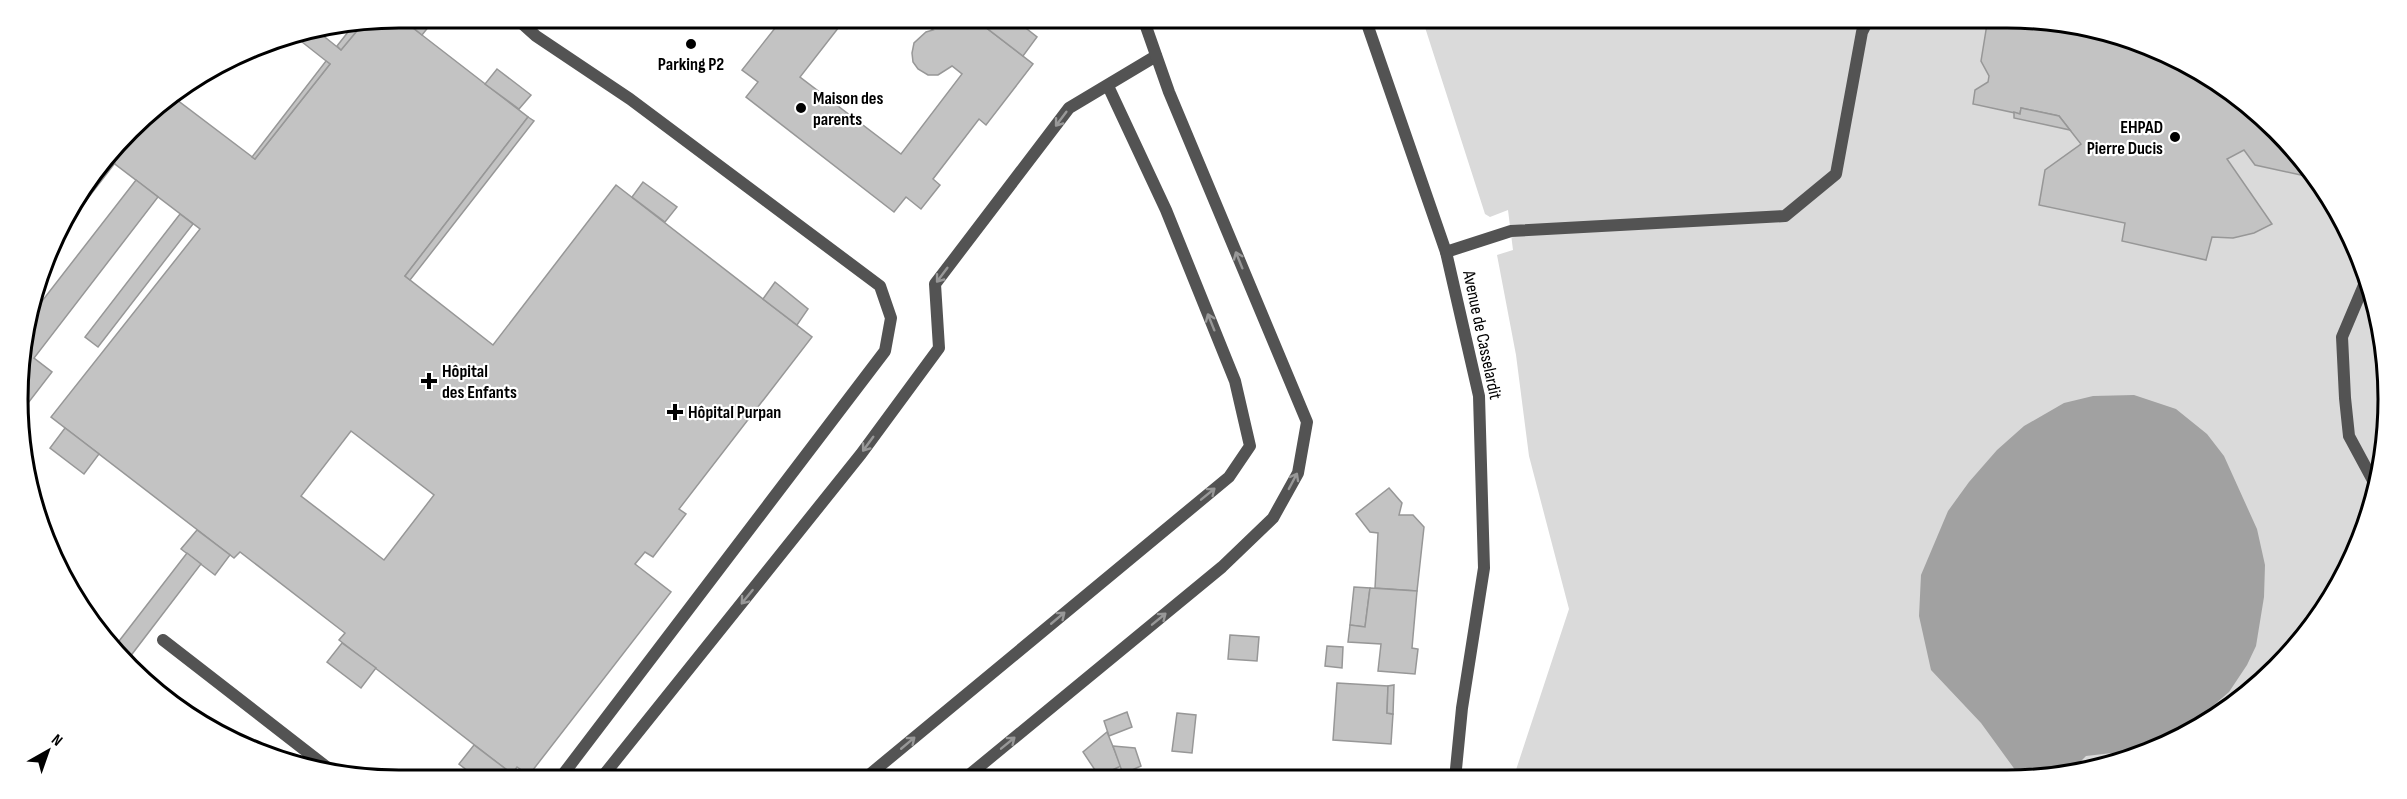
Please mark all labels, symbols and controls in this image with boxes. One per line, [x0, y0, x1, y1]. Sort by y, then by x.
marker: Parking P2 [684, 37, 698, 51]
place label: Parking P2 [658, 54, 724, 75]
place label: Maison des parents [813, 88, 883, 130]
marker: Maison des parents [794, 101, 808, 115]
one-way arrow [1054, 111, 1067, 127]
place label: EHPAD Pierre Ducis [2087, 117, 2163, 159]
marker: EHPAD Pierre Ducis [2168, 130, 2182, 144]
one-way arrow [1233, 251, 1244, 270]
one-way arrow [936, 266, 949, 282]
street label: Avenue de Casselardit [1458, 268, 1506, 402]
one-way arrow [1205, 313, 1216, 331]
place label: Hôpital des Enfants [442, 361, 517, 403]
marker: Hôpital des Enfants [420, 372, 438, 390]
place label: Hôpital Purpan [688, 402, 781, 423]
marker: Hôpital Purpan [666, 403, 684, 421]
one-way arrow [862, 436, 875, 452]
one-way arrow [1287, 473, 1299, 490]
one-way arrow [1200, 487, 1216, 500]
one-way arrow [740, 588, 753, 604]
one-way arrow [1050, 611, 1065, 625]
one-way arrow [1150, 612, 1166, 625]
north arrow [18, 721, 78, 781]
text: N [47, 731, 66, 751]
one-way arrow [900, 736, 916, 749]
one-way arrow [1000, 736, 1016, 749]

